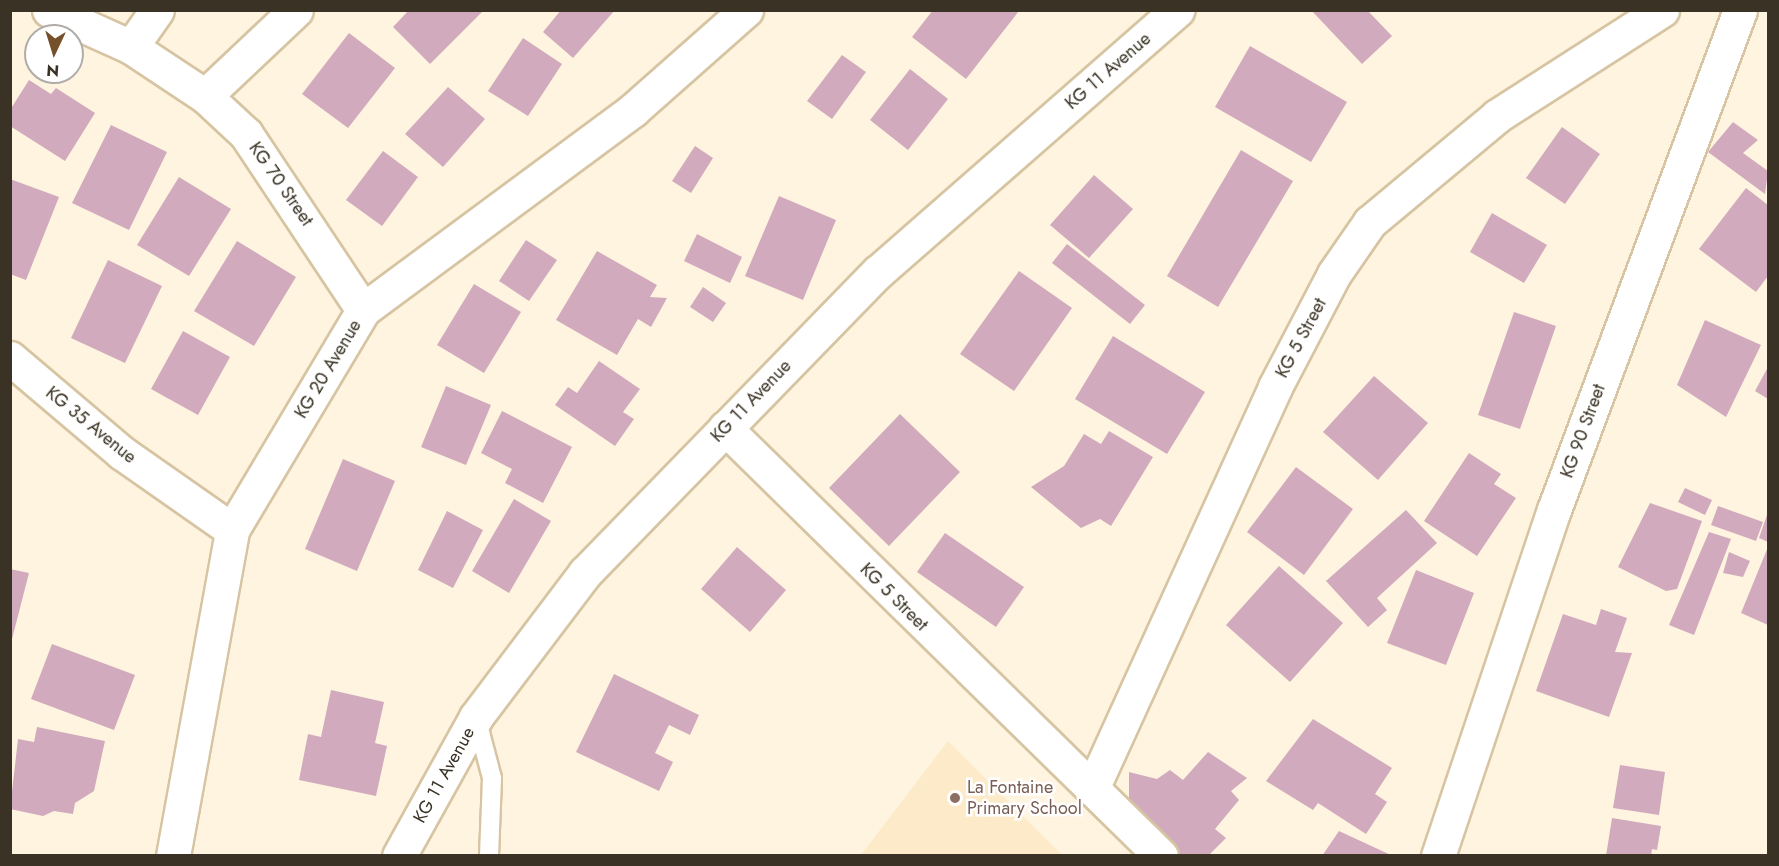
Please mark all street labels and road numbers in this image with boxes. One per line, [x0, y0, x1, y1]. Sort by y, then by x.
street label: KG 11 Avenue [1061, 28, 1155, 114]
street label: KG 70 Street [244, 138, 318, 230]
street label: KG 5 Street [1271, 294, 1331, 382]
street label: KG 20 Avenue [290, 316, 366, 422]
street label: KG 11 Avenue [706, 355, 796, 447]
street label: KG 90 Street [1556, 381, 1610, 481]
street label: KG 35 Avenue [41, 382, 141, 468]
street label: KG 5 Street [856, 559, 932, 635]
street label: KG 11 Avenue [409, 723, 479, 827]

